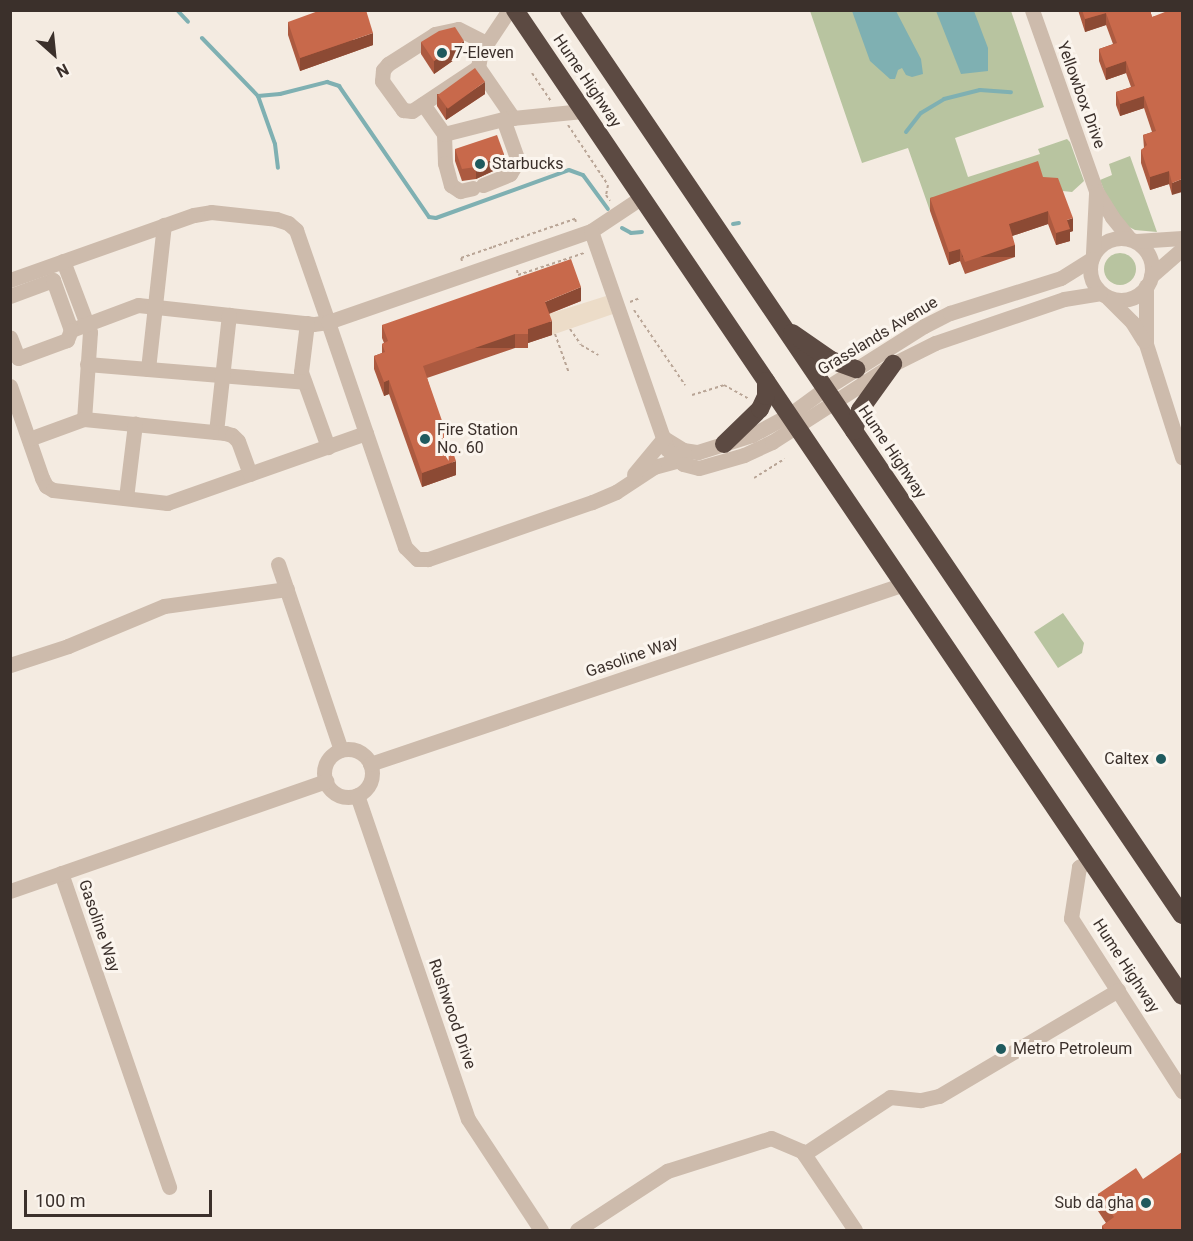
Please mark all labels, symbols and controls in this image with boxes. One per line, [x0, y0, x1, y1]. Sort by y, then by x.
north arrow [24, 24, 84, 84]
street label: Hume Highway [549, 31, 625, 131]
street label: Yellowbox Drive [1053, 39, 1109, 151]
place label: 7-Eleven [454, 43, 514, 63]
marker: 7-Eleven [435, 46, 449, 60]
text: N [53, 59, 72, 82]
place label: Starbucks [492, 154, 563, 174]
marker: Starbucks [473, 157, 487, 171]
street label: Grasslands Avenue [815, 293, 941, 379]
street label: Hume Highway [854, 402, 930, 502]
place label: Fire Station No. 60 [437, 420, 518, 458]
marker: Fire Station No. 60 [418, 432, 432, 446]
street label: Gasoline Way [583, 632, 681, 682]
place label: Caltex [1104, 749, 1149, 769]
marker: Caltex [1154, 752, 1168, 766]
street label: Gasoline Way [74, 877, 124, 975]
street label: Hume Highway [1089, 915, 1163, 1017]
street label: Rushwood Drive [424, 957, 480, 1071]
place label: Metro Petroleum [1013, 1039, 1132, 1059]
marker: Metro Petroleum [994, 1042, 1008, 1056]
scale bar [27, 1178, 214, 1216]
text: 100 m [35, 1190, 86, 1211]
place label: Sub da gha [1055, 1193, 1134, 1213]
marker: Sub da gha [1139, 1196, 1153, 1210]

